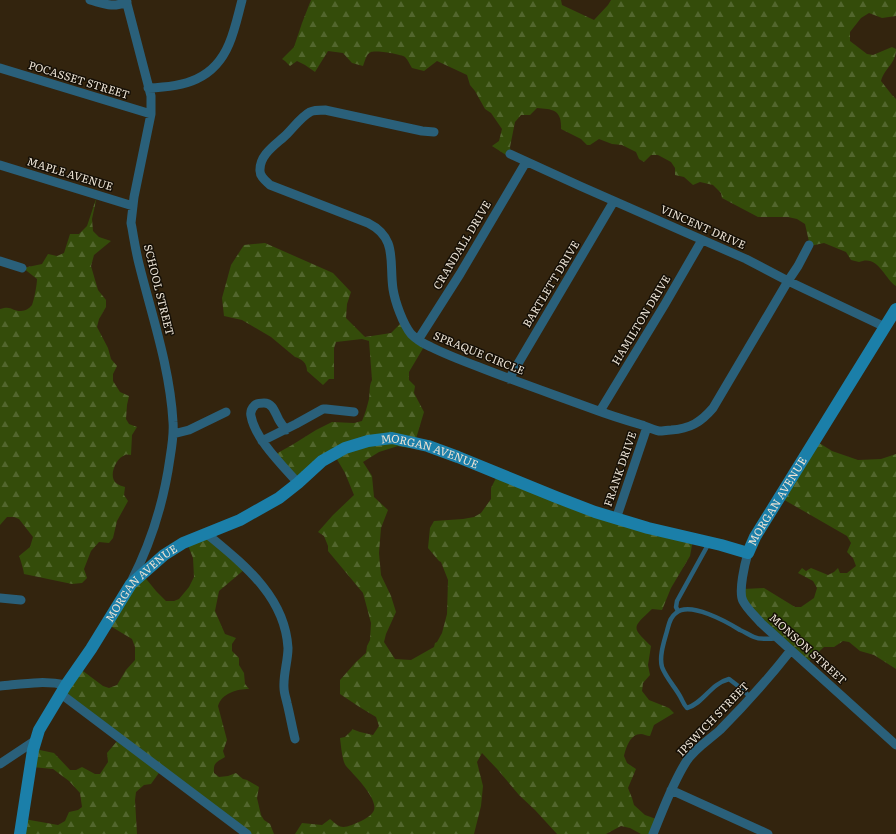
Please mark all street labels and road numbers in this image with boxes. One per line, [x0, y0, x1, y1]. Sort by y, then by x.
street label: POCASSET STREET [27, 56, 132, 102]
street label: MAPLE AVENUE [25, 152, 115, 194]
street label: CRANDALL DRIVE [428, 197, 494, 292]
street label: VINCENT DRIVE [658, 200, 749, 252]
street label: BARTLETT DRIVE [518, 237, 582, 330]
street label: SCHOOL STREET [141, 242, 179, 337]
street label: HAMILTON DRIVE [607, 272, 673, 367]
street label: SPRAQUE CIRCLE [431, 326, 527, 378]
street label: MORGAN AVENUE [380, 429, 481, 472]
street label: FRANK DRIVE [599, 429, 639, 508]
street label: MORGAN AVENUE [743, 453, 810, 548]
street label: MORGAN AVENUE [101, 540, 180, 625]
street label: MONSON STREET [767, 609, 851, 687]
street label: IPSWICH STREET [673, 678, 752, 759]

